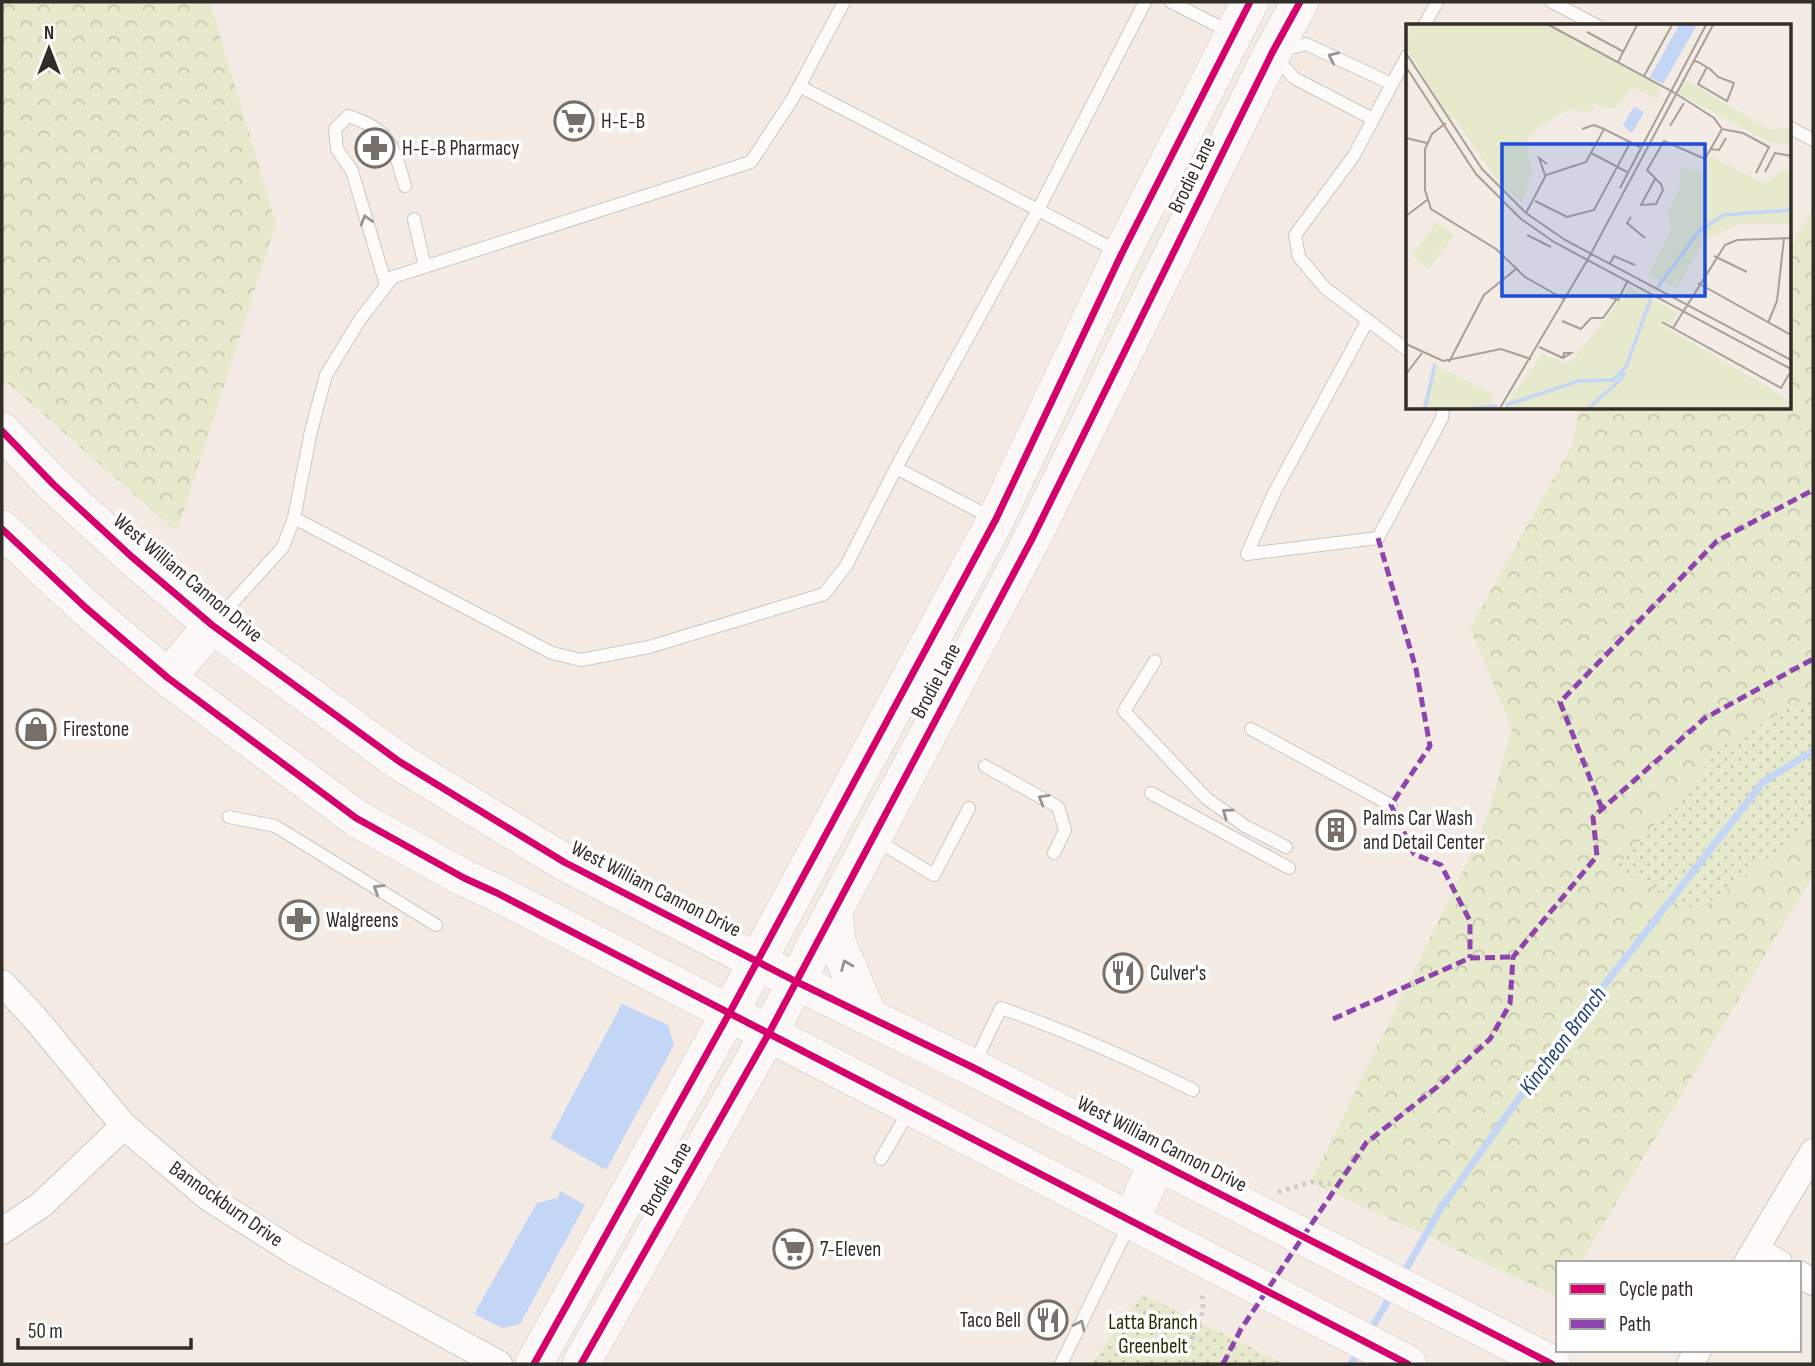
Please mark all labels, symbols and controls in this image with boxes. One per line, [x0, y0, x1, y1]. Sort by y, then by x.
north arrow [14, 14, 84, 84]
text: N [44, 22, 54, 45]
inset map [1406, 24, 1790, 410]
one-way arrow [1328, 51, 1340, 65]
supermarket icon: H-E-B [553, 100, 595, 142]
place label: H-E-B [601, 109, 645, 134]
pharmacy icon: H-E-B Pharmacy [354, 127, 396, 169]
street label: Brodie Lane [1163, 133, 1221, 217]
place label: H-E-B Pharmacy [402, 136, 519, 161]
one-way arrow [360, 214, 375, 226]
street label: West William Cannon Drive [108, 508, 268, 648]
street label: Brodie Lane [906, 639, 966, 723]
shop icon: Firestone [15, 708, 57, 750]
place label: Firestone [63, 717, 129, 742]
one-way arrow [1037, 794, 1050, 807]
place label: Palms Car Wash and Detail Center [1363, 806, 1485, 855]
one-way arrow [1222, 809, 1235, 821]
building icon: Palms Car Wash and Detail Center [1315, 809, 1357, 851]
street label: West William Cannon Drive [567, 835, 745, 943]
one-way arrow [373, 885, 386, 898]
pharmacy icon: Walgreens [278, 899, 320, 941]
place label: Walgreens [326, 908, 399, 933]
restaurant icon: Culver's [1102, 952, 1144, 994]
one-way arrow [840, 960, 854, 972]
place label: Culver's [1150, 961, 1206, 986]
water label: Kincheon Branch [1513, 981, 1613, 1101]
street label: West William Cannon Drive [1073, 1090, 1251, 1198]
street label: Brodie Lane [635, 1137, 697, 1221]
street label: Bannockburn Drive [164, 1156, 288, 1252]
supermarket icon: 7-Eleven [772, 1228, 814, 1270]
place label: 7-Eleven [820, 1237, 881, 1262]
legend [1556, 1261, 1801, 1352]
text: Cycle path [1619, 1277, 1693, 1302]
restaurant icon: Taco Bell [1027, 1299, 1069, 1341]
scale bar [18, 1306, 191, 1350]
place label: Taco Bell [960, 1308, 1021, 1333]
park label: Latta Branch Greenbelt [1108, 1310, 1198, 1359]
text: Path [1619, 1312, 1651, 1337]
text: 50 m [28, 1319, 63, 1344]
one-way arrow [1072, 1320, 1086, 1332]

